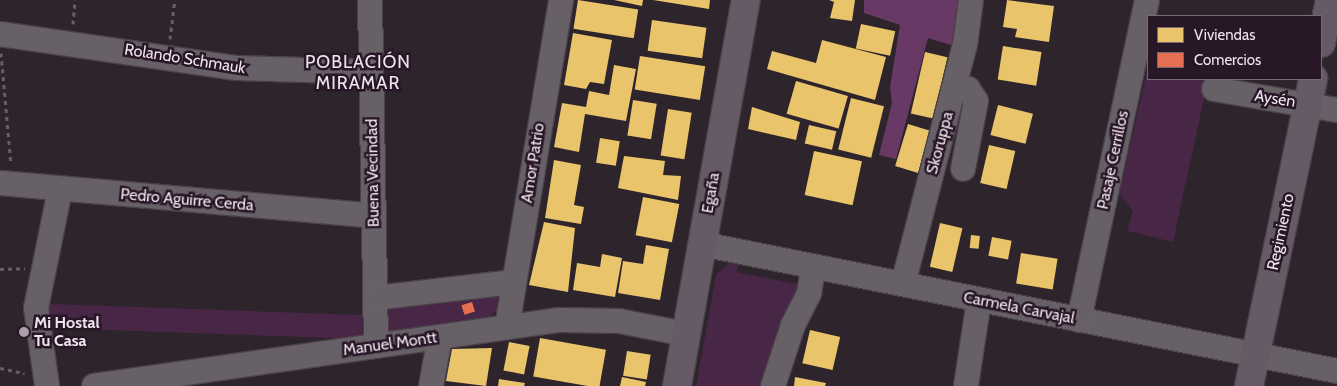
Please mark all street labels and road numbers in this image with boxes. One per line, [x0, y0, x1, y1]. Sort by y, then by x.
street label: Rolando Schmauk [123, 40, 247, 78]
street label: Aysén [1253, 86, 1297, 112]
street label: Pasaje Cerrillos [1093, 109, 1133, 211]
street label: Skoruppa [922, 110, 958, 176]
street label: Buena Vecindad [362, 119, 384, 227]
street label: Amor Patrio [517, 122, 549, 204]
street label: Egaña [698, 171, 724, 215]
street label: Pedro Aguirre Cerda [120, 185, 254, 215]
street label: Regimiento [1264, 192, 1298, 272]
street label: Carmela Carvajal [962, 288, 1076, 328]
street label: Manuel Montt [342, 328, 438, 360]

